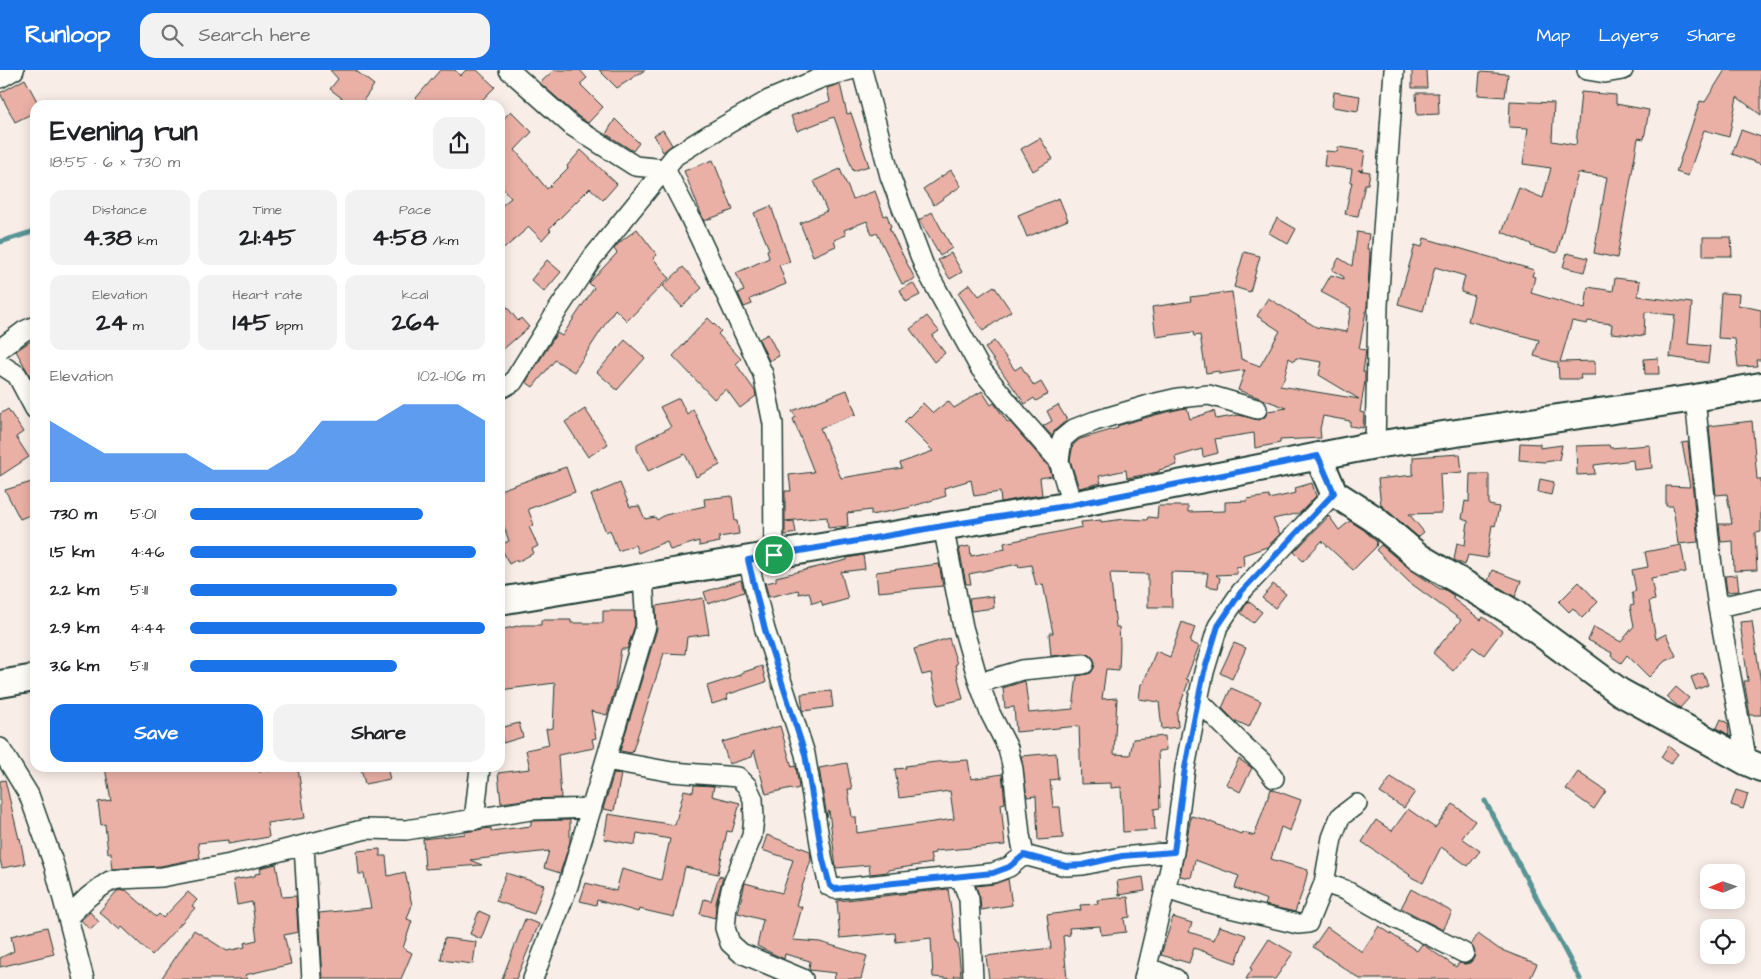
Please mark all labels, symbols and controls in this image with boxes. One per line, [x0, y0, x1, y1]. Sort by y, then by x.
search box [140, 13, 490, 58]
text: Runloop [25, 18, 110, 52]
icon: search [158, 21, 186, 49]
text: Search here [198, 22, 311, 49]
text: Map [1536, 23, 1570, 48]
text: Layers [1598, 23, 1659, 48]
text: Share [1687, 23, 1736, 48]
text: Evening run [50, 112, 198, 151]
button: share [433, 117, 485, 169]
text: 18:55 · 6 × 730 m [50, 151, 180, 173]
text: Distance [93, 200, 147, 220]
text: Time [253, 200, 282, 220]
text: Pace [399, 200, 431, 220]
text: 4.38 [83, 220, 132, 255]
text: 21:45 [239, 220, 296, 255]
text: 4:58 [372, 220, 427, 255]
text: km [132, 231, 157, 251]
text: /km [427, 231, 458, 251]
text: Elevation [92, 285, 147, 305]
text: Heart rate [232, 285, 303, 305]
text: kcal [402, 285, 429, 305]
text: 24 [96, 305, 127, 340]
text: 145 [232, 305, 270, 340]
text: 264 [392, 305, 439, 340]
text: m [127, 316, 144, 336]
text: bpm [270, 316, 303, 336]
text: Elevation [50, 365, 113, 387]
text: 102–106 m [418, 365, 485, 387]
text: 730 m [50, 503, 97, 525]
text: 5:01 [130, 503, 156, 525]
pin [753, 534, 795, 576]
text: 1.5 km [50, 541, 94, 563]
text: 4:46 [130, 541, 164, 563]
icon: arrive [760, 541, 788, 569]
text: 2.2 km [50, 579, 99, 601]
text: 5:11 [130, 579, 148, 601]
text: 2.9 km [50, 617, 99, 639]
text: 4:44 [130, 617, 165, 639]
text: 3.6 km [50, 655, 99, 677]
text: 5:11 [130, 655, 148, 677]
button: Save [50, 704, 263, 762]
button: Share [273, 704, 485, 762]
north arrow [1700, 864, 1745, 909]
map controls [1700, 864, 1745, 964]
button: locate [1700, 919, 1745, 964]

